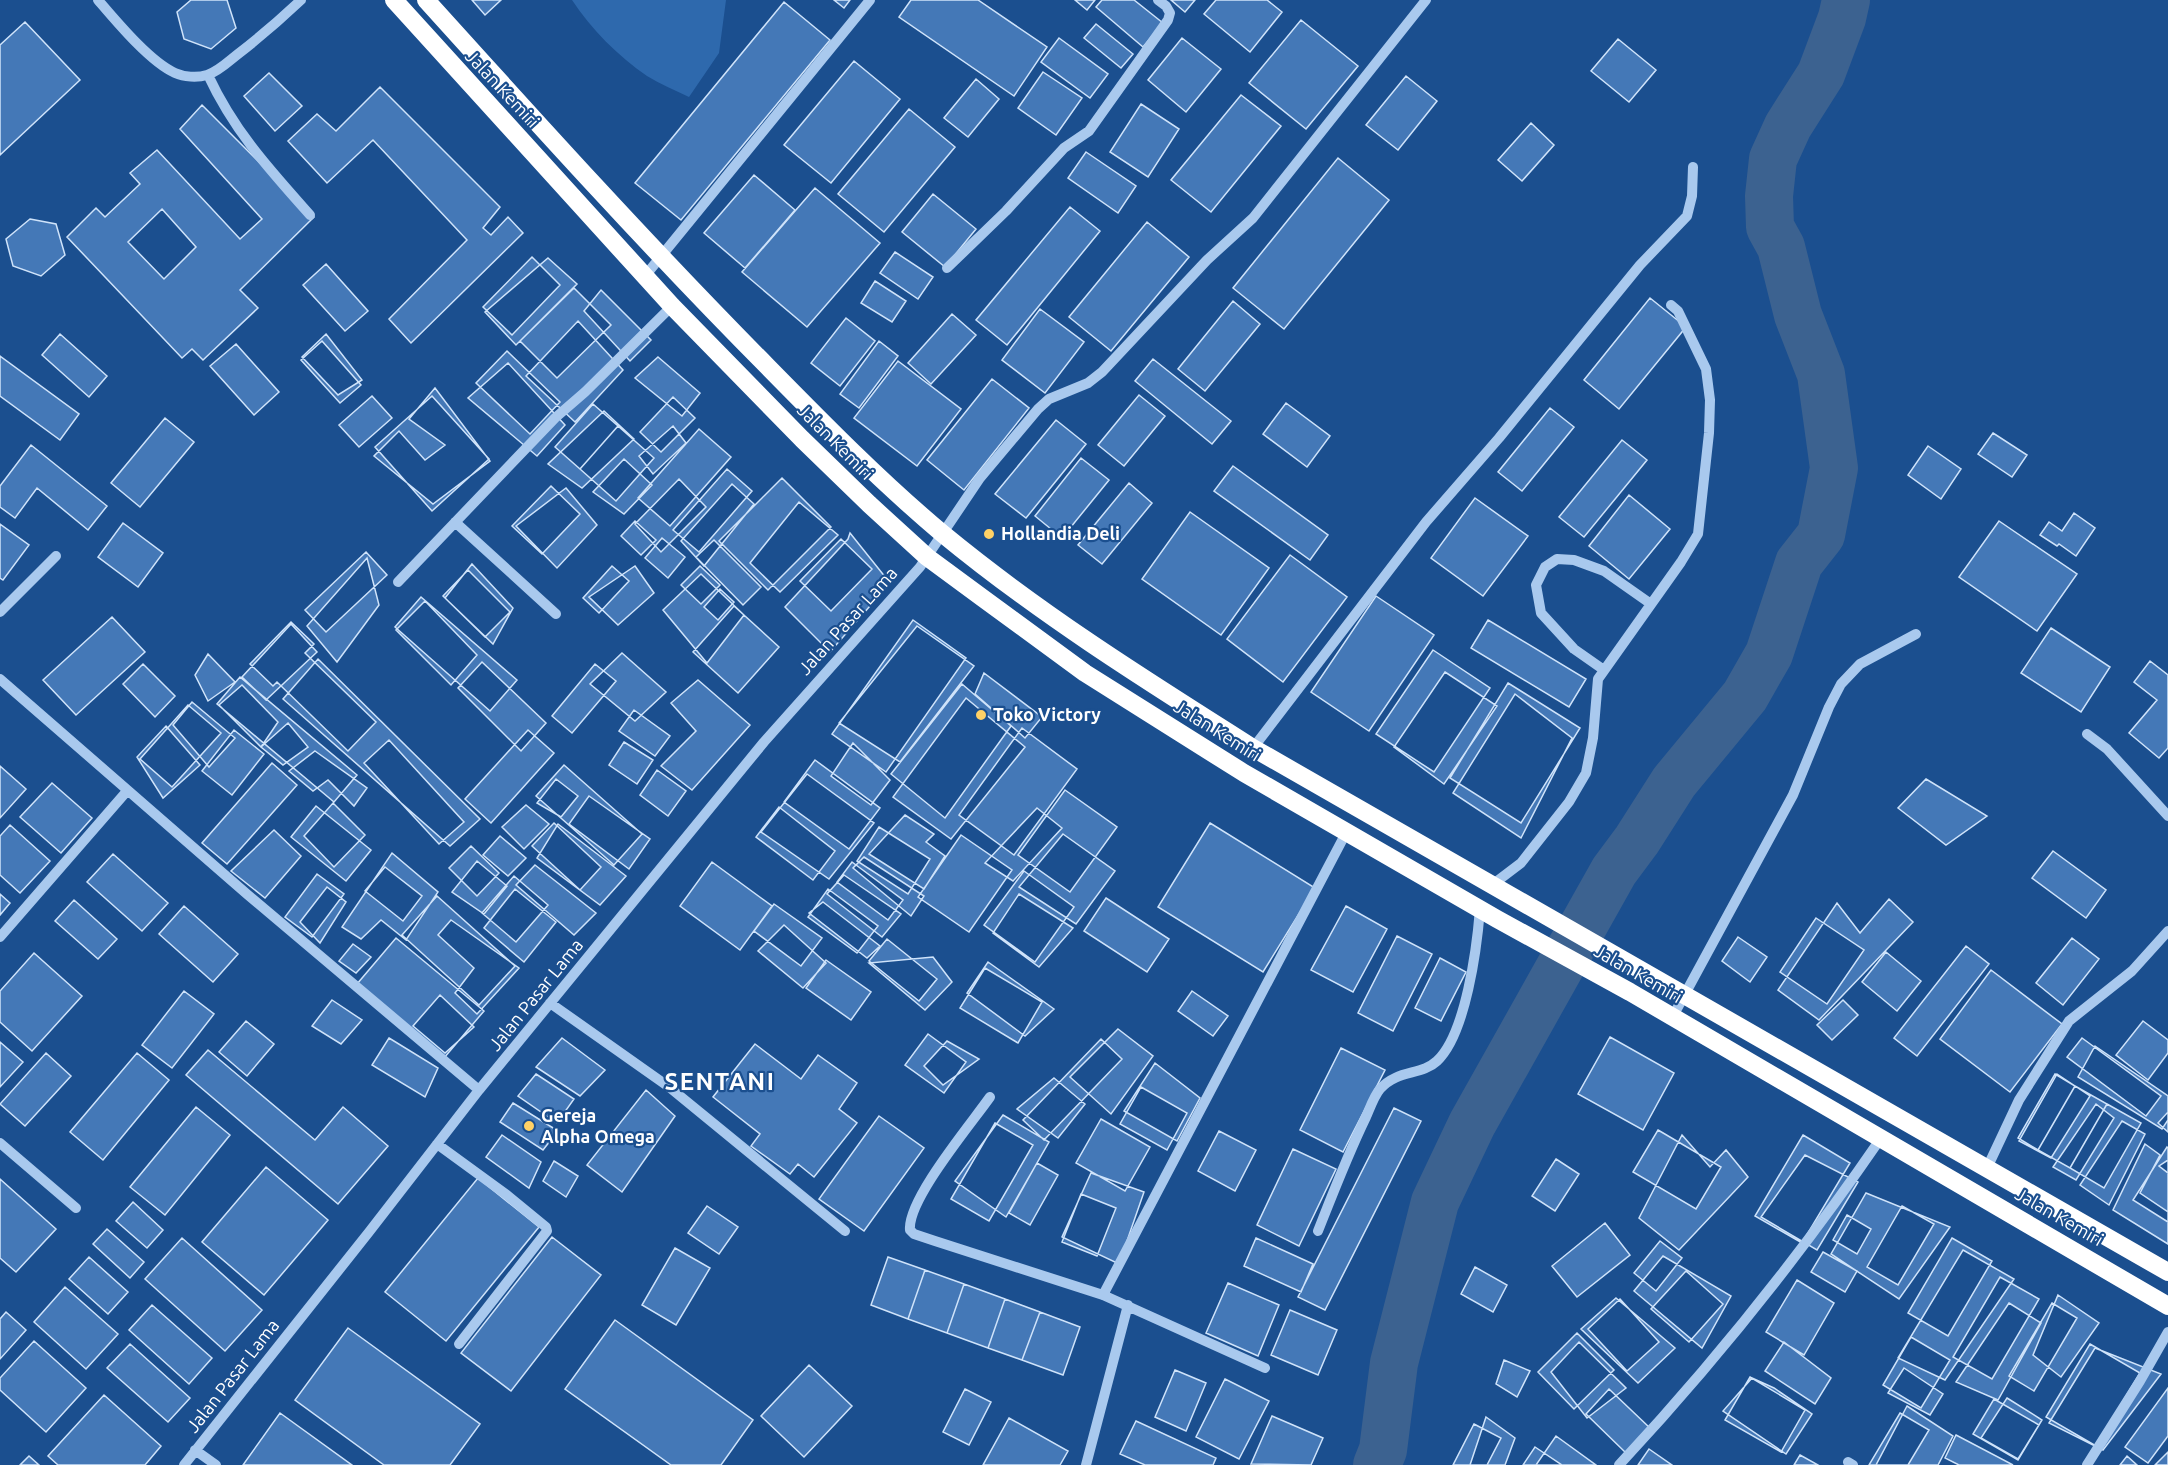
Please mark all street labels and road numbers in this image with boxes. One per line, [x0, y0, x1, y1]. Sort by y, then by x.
street label: Jalan Kemiri [462, 46, 544, 131]
street label: Jalan Kemiri [794, 399, 878, 483]
street label: Jalan Pasar Lama [794, 563, 901, 678]
street label: Jalan Kemiri [1171, 696, 1265, 765]
street label: Jalan Pasar Lama [484, 935, 586, 1054]
street label: Jalan Kemiri [1591, 940, 1686, 1006]
street label: Jalan Kemiri [2012, 1183, 2107, 1249]
street label: Jalan Pasar Lama [182, 1315, 282, 1436]

